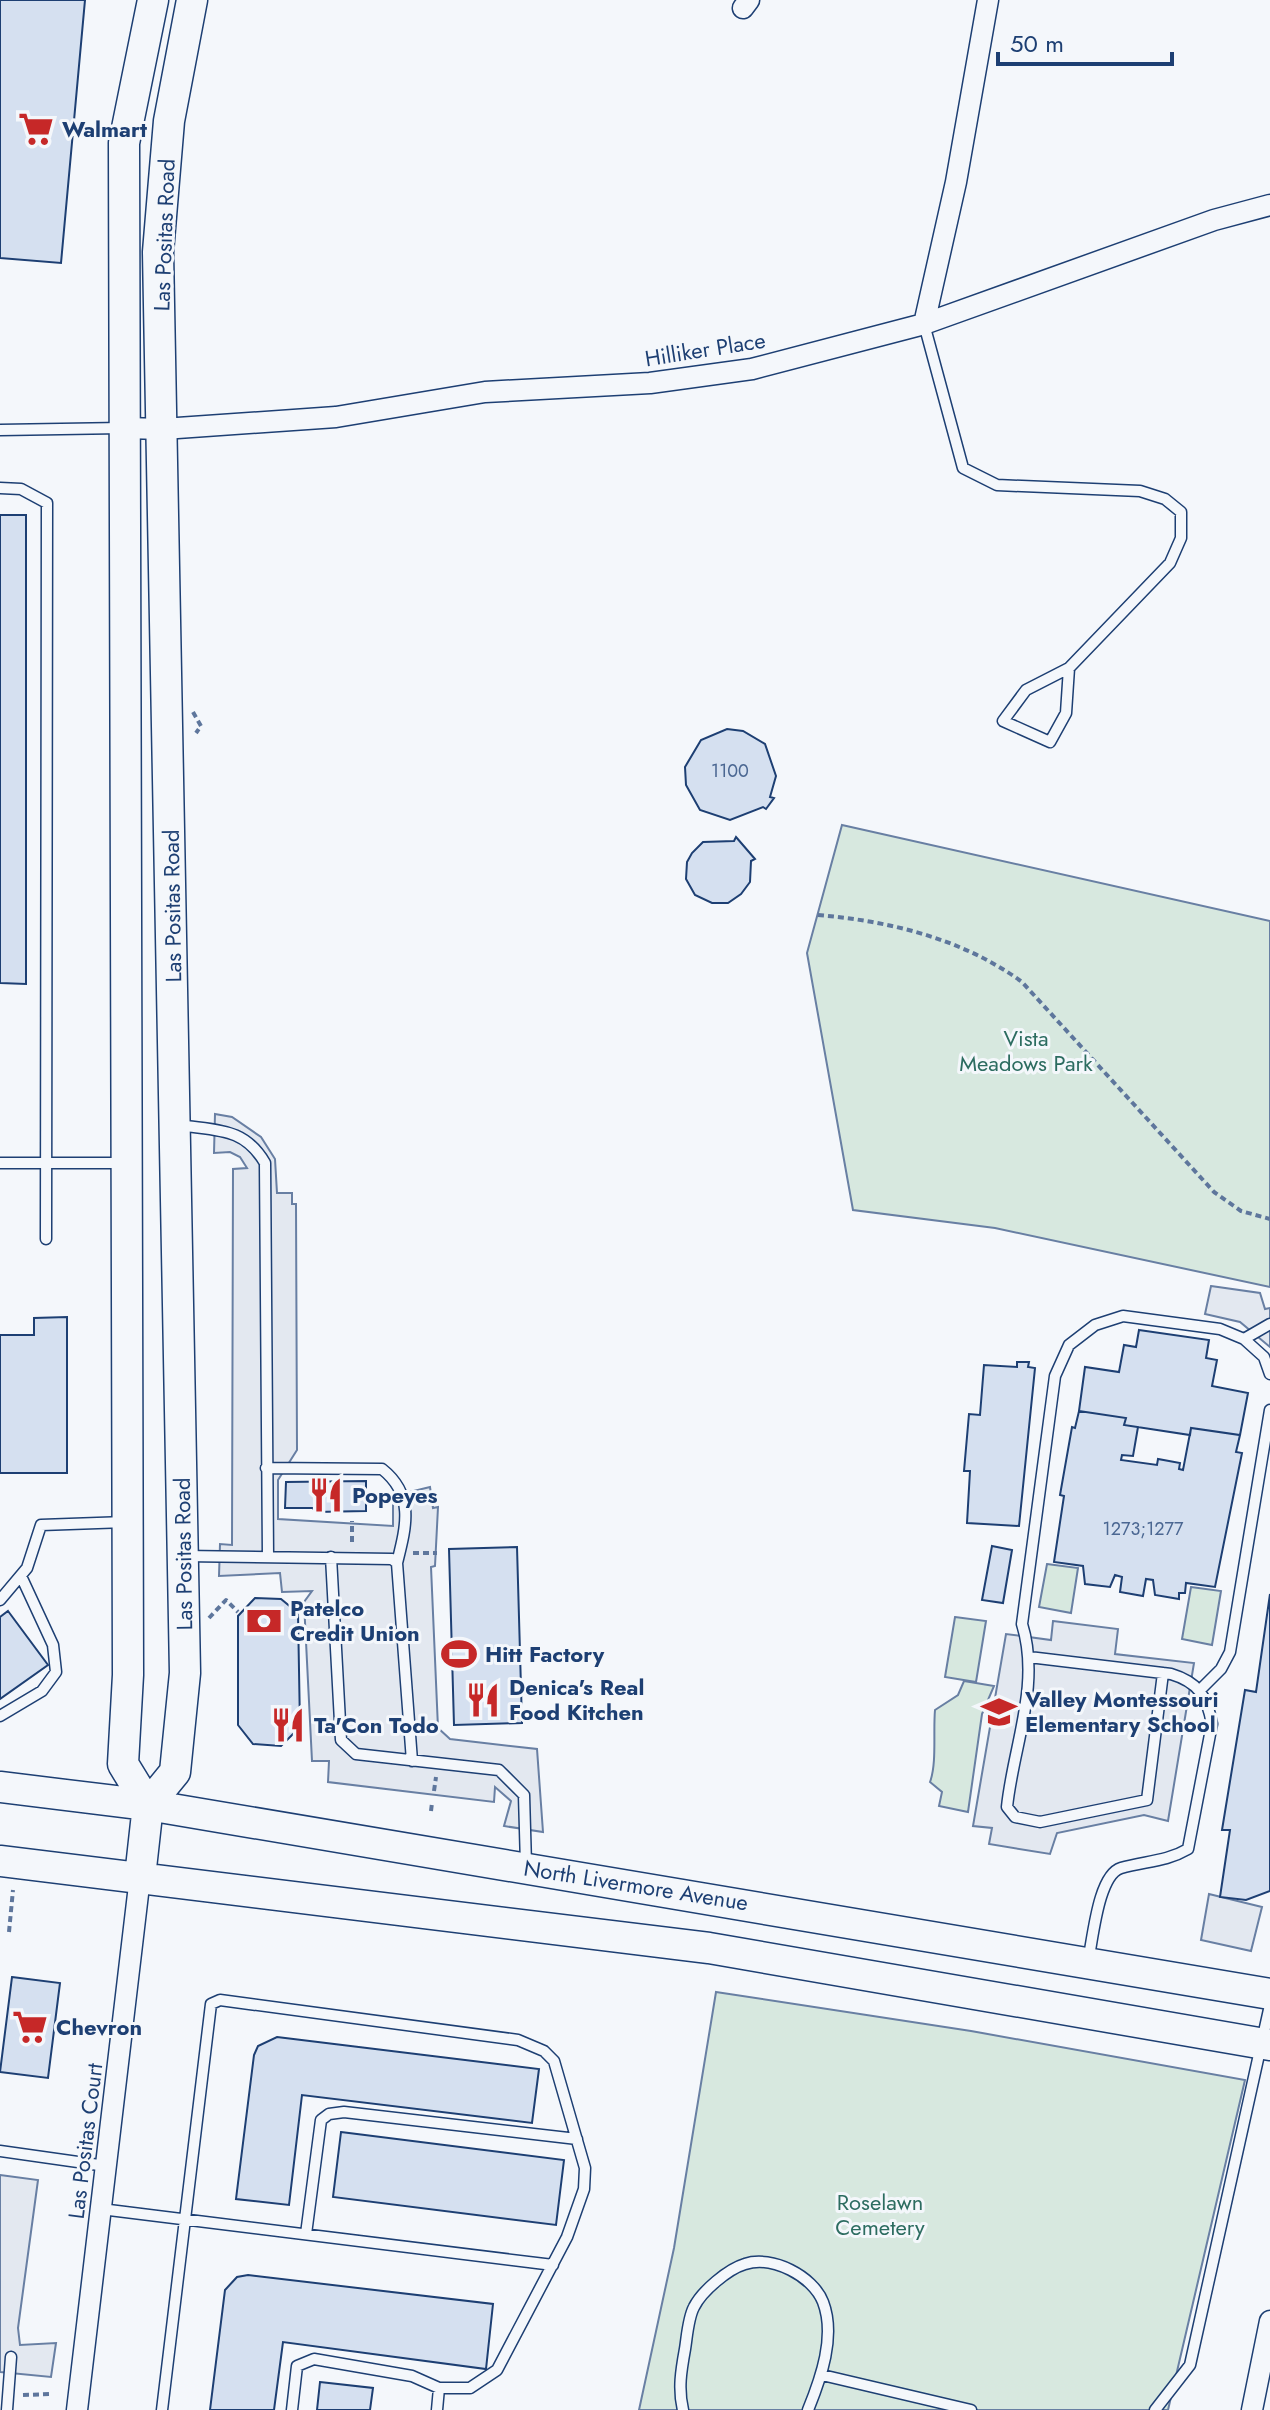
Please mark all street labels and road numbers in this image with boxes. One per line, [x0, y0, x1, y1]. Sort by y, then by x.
street label: Las Positas Road [145, 158, 183, 312]
street label: Hilliker Place [642, 324, 768, 374]
street label: Las Positas Road [155, 829, 189, 983]
street label: Las Positas Road [166, 1477, 200, 1631]
street label: North Livermore Avenue [522, 1851, 750, 1919]
street label: Las Positas Court [60, 2061, 111, 2221]

